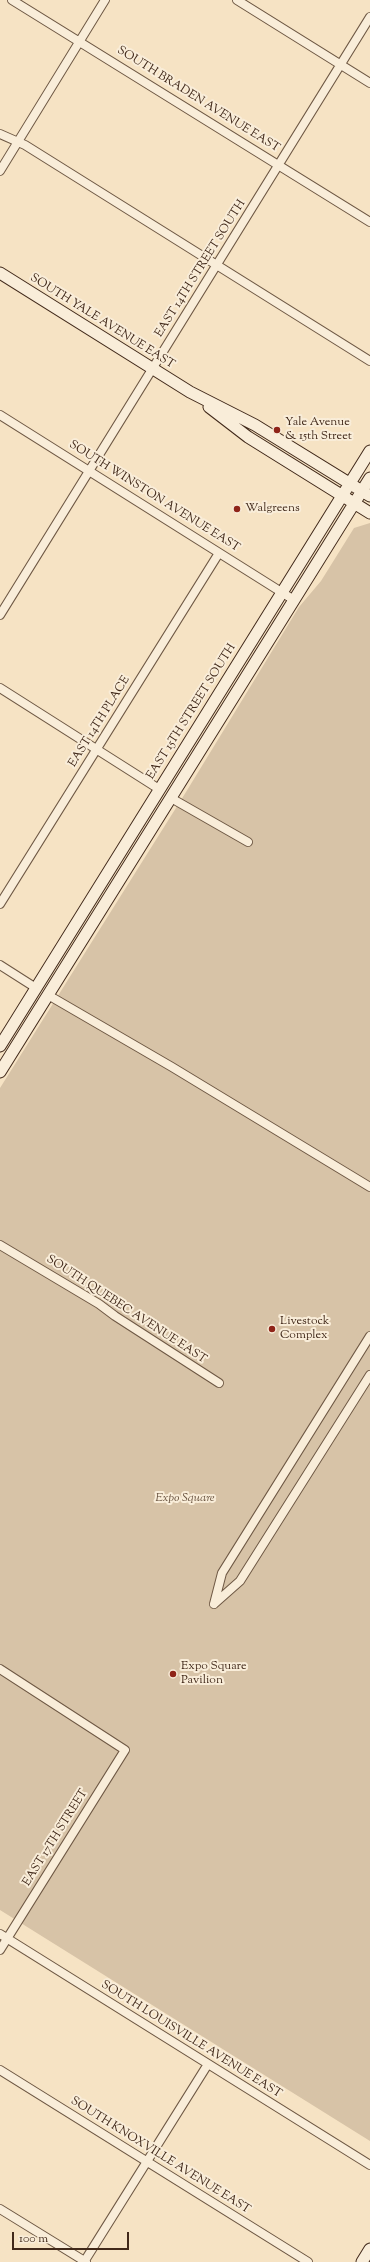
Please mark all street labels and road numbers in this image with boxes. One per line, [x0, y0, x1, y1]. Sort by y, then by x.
street label: SOUTH BRADEN AVENUE EAST [114, 44, 282, 156]
street label: EAST 14TH STREET SOUTH [153, 198, 249, 340]
street label: SOUTH YALE AVENUE EAST [27, 271, 177, 373]
street label: SOUTH WINSTON AVENUE EAST [66, 438, 242, 556]
street label: EAST 15TH STREET SOUTH [144, 641, 240, 783]
street label: EAST 14TH PLACE [66, 674, 134, 770]
street label: SOUTH QUEBEC AVENUE EAST [43, 1253, 209, 1367]
street label: EAST 17TH STREET [20, 1787, 92, 1889]
street label: SOUTH LOUISVILLE AVENUE EAST [98, 1978, 284, 2102]
street label: SOUTH KNOXVILLE AVENUE EAST [67, 2094, 253, 2218]

